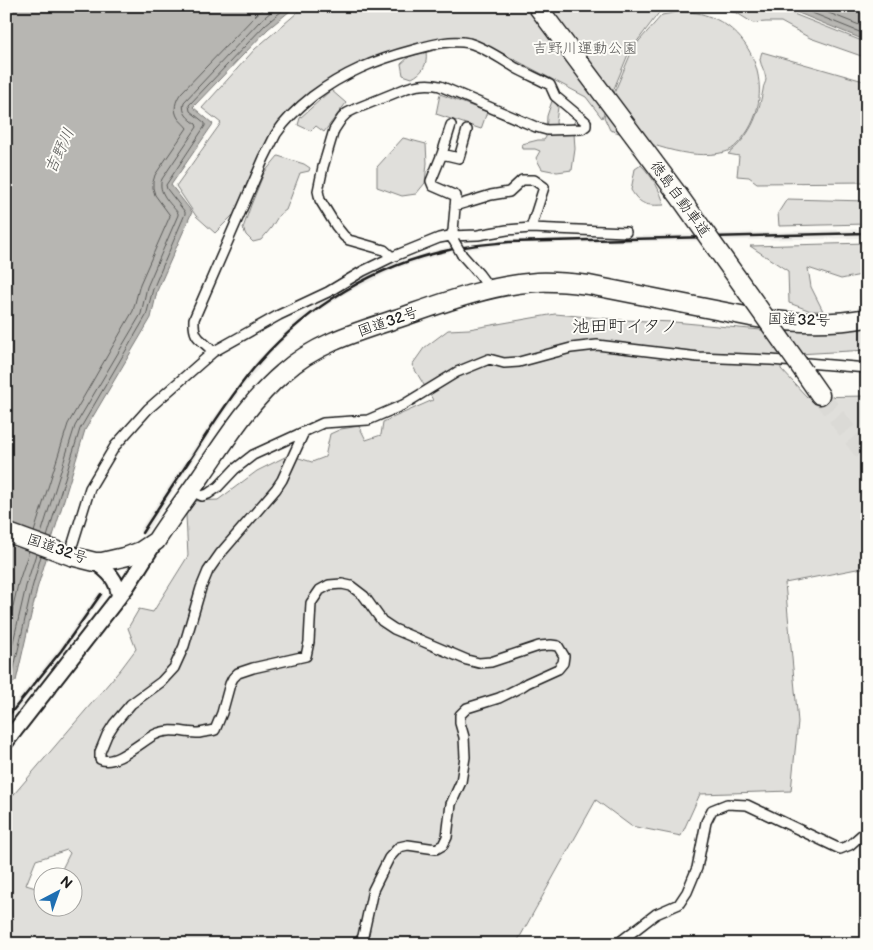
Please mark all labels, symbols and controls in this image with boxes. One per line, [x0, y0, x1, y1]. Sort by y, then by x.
park label: 吉野川運動公園 [532, 39, 638, 58]
water label: 吉野川 [41, 125, 79, 177]
street label: 徳島自動車道 [646, 157, 714, 241]
street label: 国道32号 [355, 303, 421, 341]
street label: 国道32号 [767, 309, 831, 331]
district label: 池田町イタノ [572, 316, 678, 337]
street label: 国道32号 [24, 530, 90, 568]
north arrow [32, 868, 82, 918]
text: N [57, 873, 76, 892]

